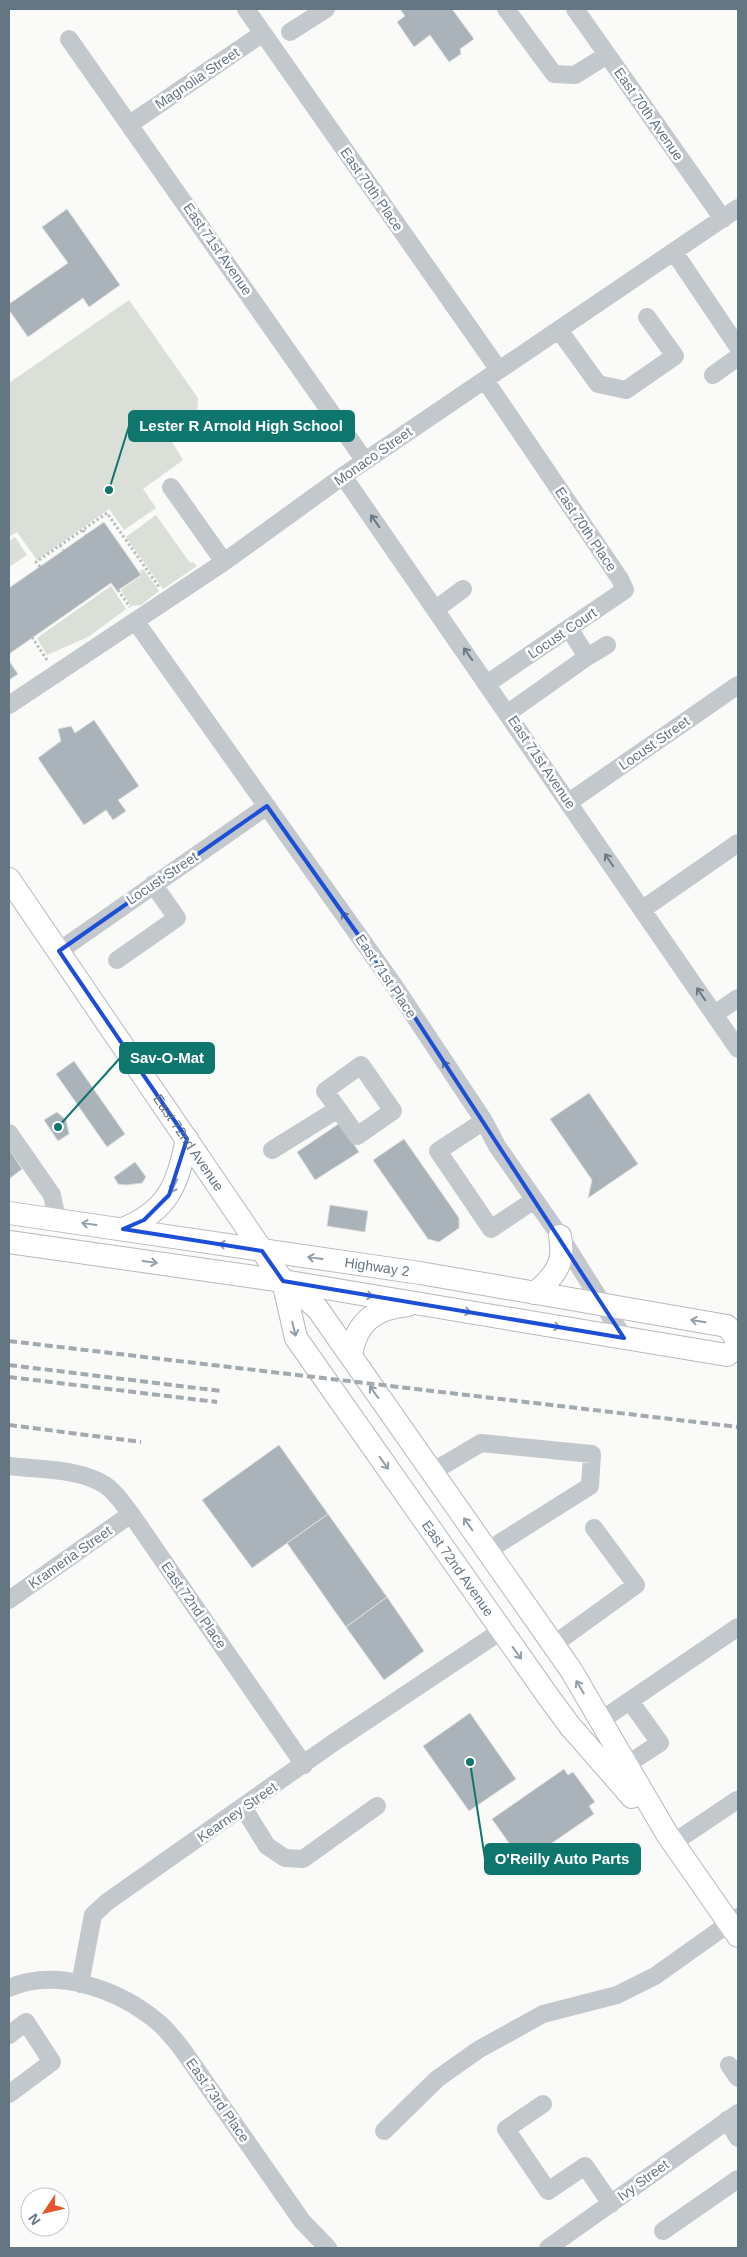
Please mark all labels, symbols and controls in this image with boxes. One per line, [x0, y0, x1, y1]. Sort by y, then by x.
street label: Magnolia Street [152, 44, 242, 112]
street label: East 70th Avenue [611, 65, 687, 164]
street label: East 70th Place [337, 144, 407, 234]
street label: East 71st Avenue [180, 200, 256, 298]
callout: Lester R Arnold High School [129, 411, 354, 441]
text: Lester R Arnold High School [139, 417, 343, 434]
street label: Monaco Street [331, 423, 415, 489]
street label: East 70th Place [552, 484, 620, 574]
one-way arrow [370, 514, 380, 528]
street label: Locust Court [525, 604, 599, 662]
one-way arrow [463, 647, 473, 661]
street label: East 71st Avenue [505, 712, 579, 812]
street label: Locust Street [616, 713, 692, 773]
street label: Locust Street [123, 848, 201, 908]
one-way arrow [604, 853, 614, 867]
one-way arrow [341, 911, 351, 925]
street label: East 71st Place [352, 931, 420, 1021]
one-way arrow [696, 987, 706, 1001]
callout: Sav-O-Mat [120, 1043, 214, 1073]
text: Sav-O-Mat [130, 1049, 204, 1066]
one-way arrow [442, 1060, 452, 1074]
street label: East 72nd Avenue [150, 1091, 227, 1194]
one-way arrow [169, 1178, 178, 1193]
one-way arrow [81, 1219, 97, 1229]
one-way arrow [218, 1240, 234, 1250]
one-way arrow [307, 1253, 323, 1263]
street label: Highway 2 [344, 1254, 411, 1279]
one-way arrow [142, 1257, 158, 1267]
one-way arrow [357, 1290, 373, 1300]
one-way arrow [456, 1306, 472, 1316]
one-way arrow [690, 1315, 706, 1325]
one-way arrow [290, 1320, 299, 1336]
one-way arrow [544, 1322, 560, 1332]
one-way arrow [369, 1385, 379, 1399]
one-way arrow [379, 1456, 389, 1470]
street label: East 72nd Avenue [419, 1517, 497, 1619]
one-way arrow [463, 1517, 473, 1531]
street label: Krameria Street [25, 1522, 115, 1592]
street label: East 72nd Place [158, 1559, 230, 1652]
one-way arrow [511, 1645, 522, 1659]
one-way arrow [575, 1680, 585, 1694]
street label: Kearney Street [194, 1779, 280, 1845]
callout: O'Reilly Auto Parts [485, 1844, 640, 1874]
text: O'Reilly Auto Parts [495, 1850, 629, 1867]
street label: East 73rd Place [183, 2055, 253, 2145]
street label: Ivy Street [614, 2156, 672, 2204]
north arrow [20, 2187, 70, 2237]
text: N [25, 2211, 44, 2228]

